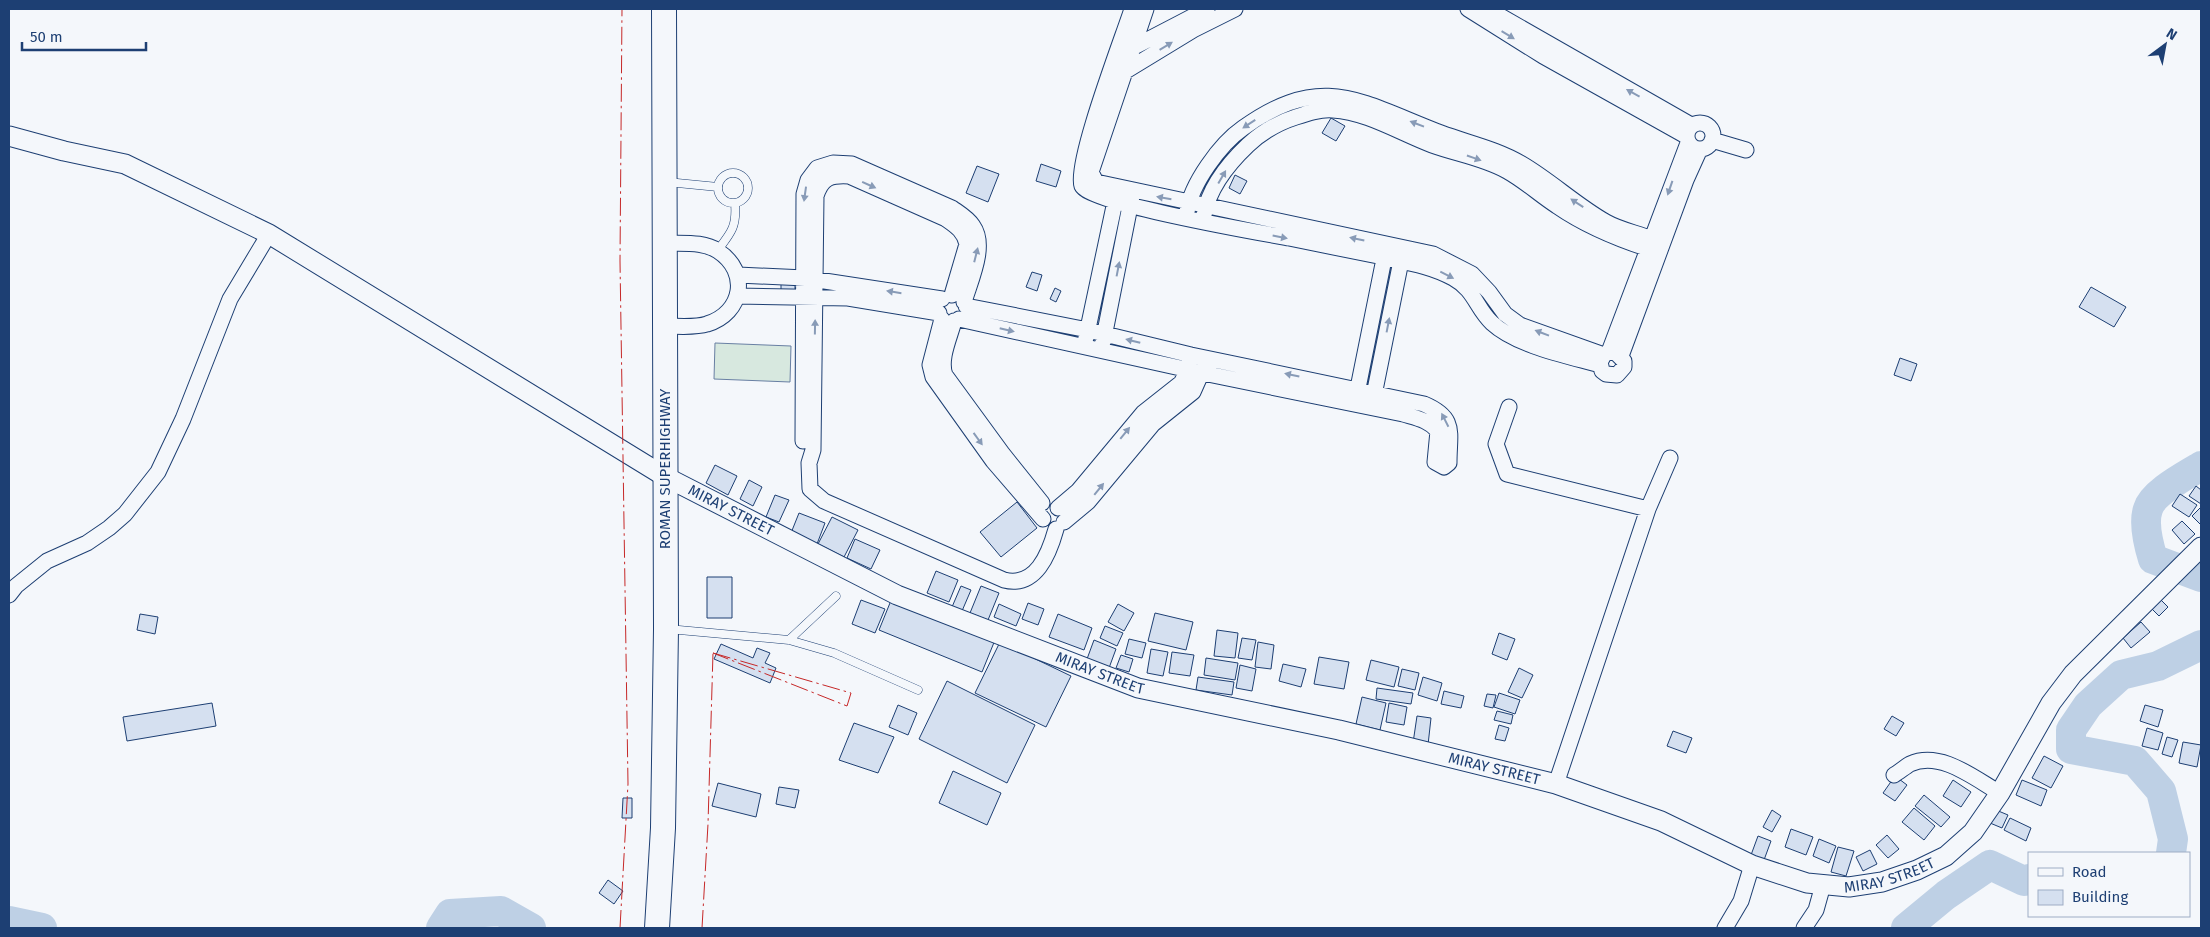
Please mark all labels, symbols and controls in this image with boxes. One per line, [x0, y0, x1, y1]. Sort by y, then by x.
scale bar [22, 20, 146, 52]
north arrow [2140, 20, 2190, 70]
text: N [2163, 25, 2180, 44]
text: 50 m [30, 28, 63, 46]
one-way arrow [1502, 31, 1515, 40]
one-way arrow [1159, 42, 1172, 51]
one-way arrow [1627, 88, 1640, 97]
one-way arrow [1410, 119, 1424, 127]
one-way arrow [1242, 120, 1256, 129]
one-way arrow [1467, 154, 1482, 162]
one-way arrow [1217, 170, 1226, 183]
one-way arrow [862, 181, 876, 189]
one-way arrow [1666, 181, 1674, 196]
one-way arrow [801, 186, 809, 202]
one-way arrow [1156, 193, 1172, 201]
one-way arrow [1570, 199, 1583, 208]
one-way arrow [1273, 233, 1289, 241]
one-way arrow [1350, 235, 1365, 243]
one-way arrow [973, 247, 981, 262]
one-way arrow [1114, 261, 1122, 277]
one-way arrow [1440, 271, 1454, 279]
one-way arrow [885, 287, 901, 295]
one-way arrow [1385, 316, 1393, 332]
one-way arrow [811, 319, 819, 335]
one-way arrow [999, 326, 1014, 334]
one-way arrow [1534, 329, 1549, 337]
one-way arrow [1126, 337, 1141, 345]
one-way arrow [1285, 371, 1300, 379]
street label: ROMAN SUPERHIGHWAY [656, 388, 674, 549]
one-way arrow [1441, 412, 1449, 427]
one-way arrow [1119, 426, 1130, 439]
one-way arrow [973, 432, 983, 446]
street label: MIRAY STREET [685, 481, 777, 540]
one-way arrow [1094, 483, 1105, 496]
street label: MIRAY STREET [1053, 648, 1146, 698]
street label: MIRAY STREET [1447, 749, 1542, 789]
legend [2028, 852, 2190, 917]
street label: MIRAY STREET [1843, 854, 1938, 897]
text: Road [2072, 863, 2107, 881]
text: Building [2072, 888, 2128, 906]

